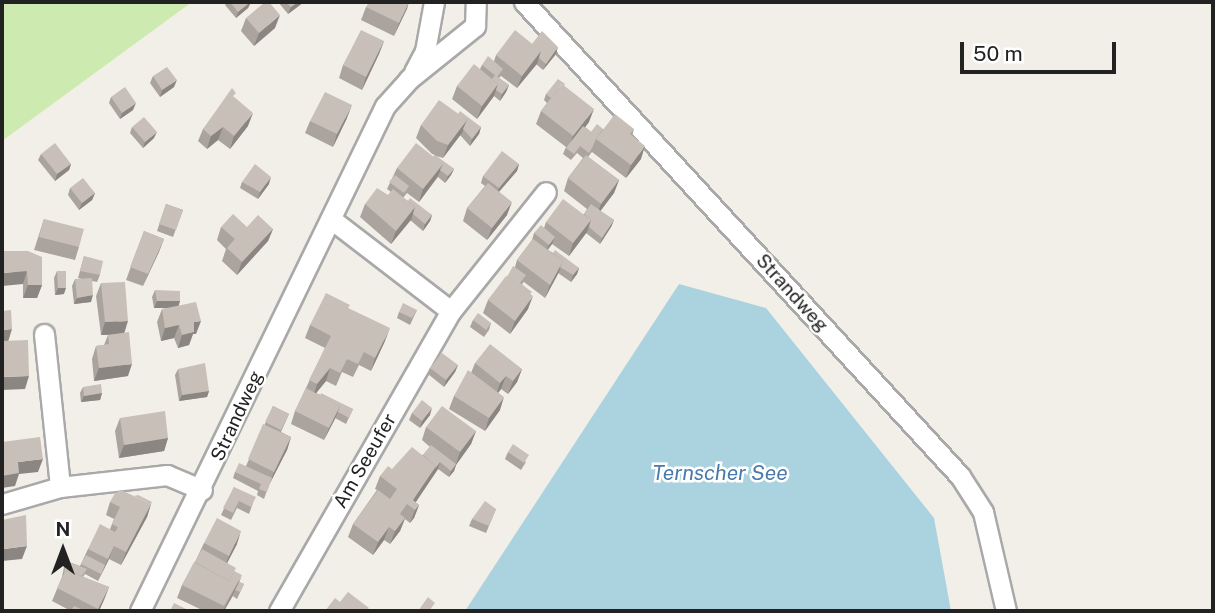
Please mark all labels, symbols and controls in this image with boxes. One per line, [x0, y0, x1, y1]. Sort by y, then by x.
scale bar [963, 28, 1119, 72]
text: 50 m [973, 41, 1023, 66]
street label: Strandweg [751, 249, 833, 337]
street label: Strandweg [206, 367, 268, 465]
street label: Am Seeufer [329, 410, 401, 512]
water label: Ternscher See [652, 460, 788, 486]
north arrow [28, 515, 98, 585]
text: N [56, 518, 70, 540]

